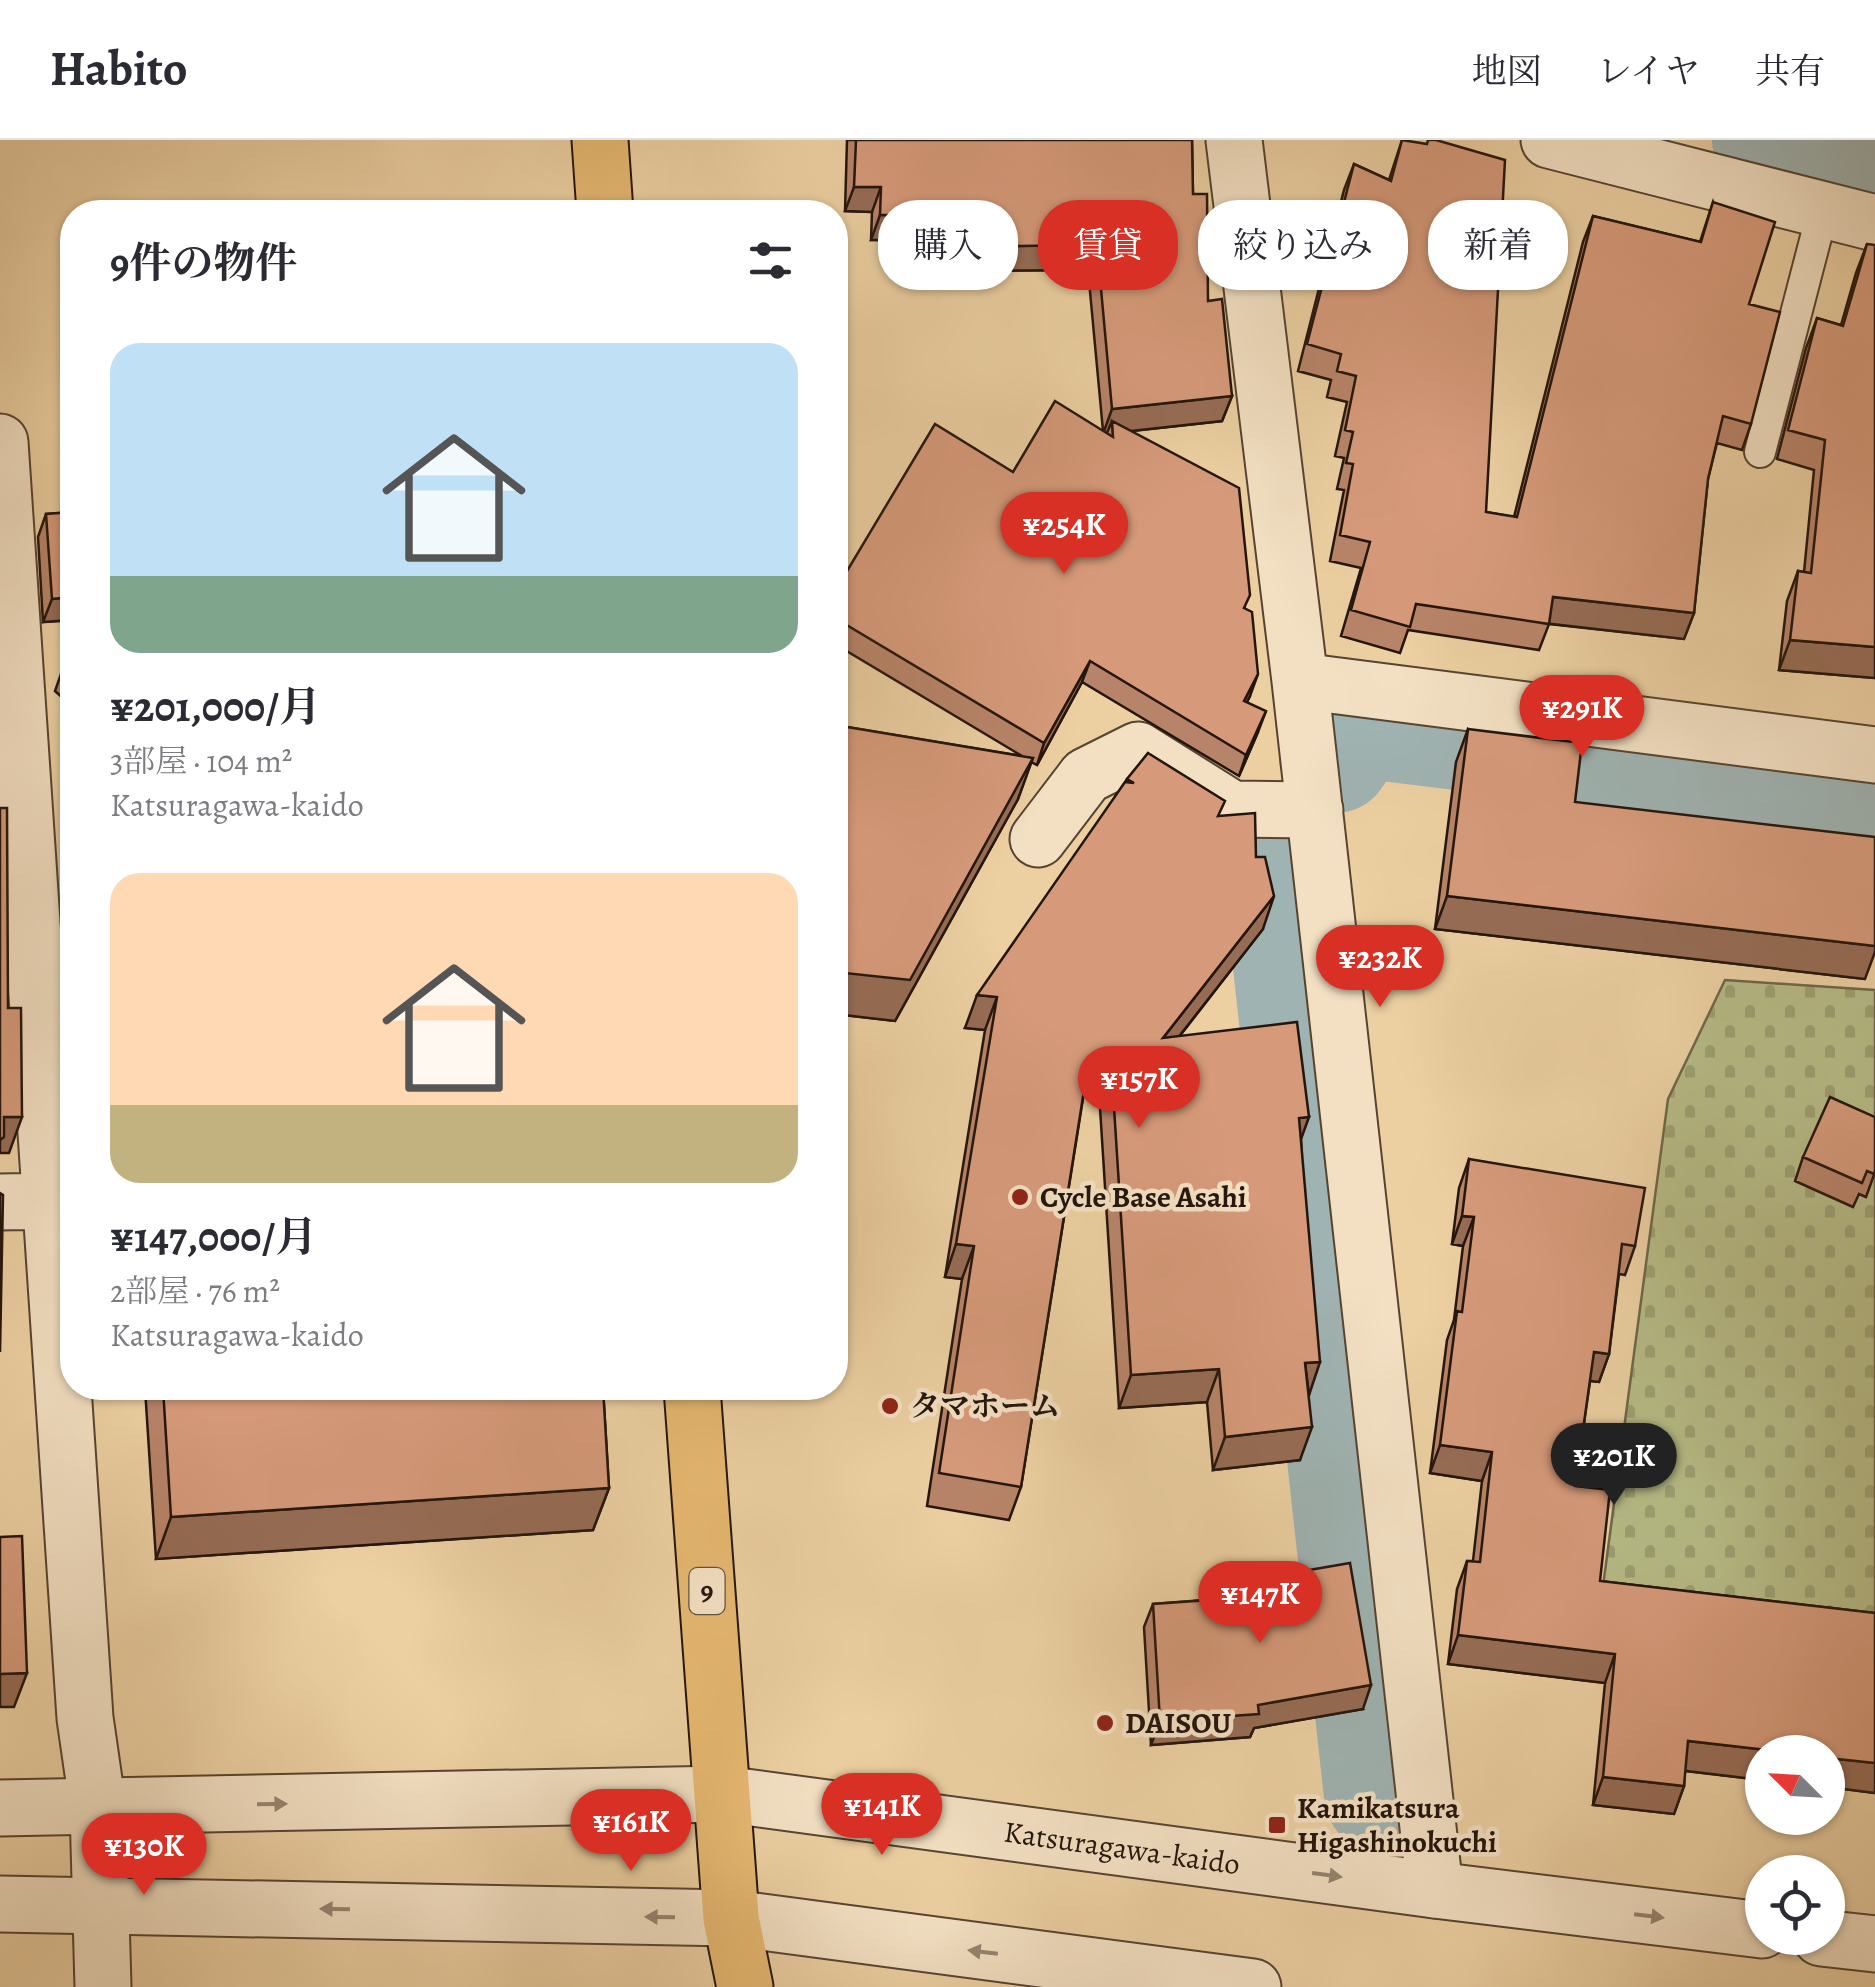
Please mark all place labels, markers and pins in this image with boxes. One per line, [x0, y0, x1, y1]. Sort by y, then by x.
pin: ¥254K [994, 492, 1134, 577]
pin: ¥291K [1512, 675, 1652, 760]
pin: ¥232K [1310, 925, 1450, 1010]
pin: ¥157K [1069, 1046, 1209, 1131]
place label: Cycle Base Asahi [1040, 1177, 1247, 1217]
marker: Cycle Base Asahi [1009, 1186, 1031, 1208]
place label: タマホーム [910, 1386, 1060, 1426]
marker: タマホーム [879, 1395, 901, 1417]
pin: ¥201K [1544, 1423, 1684, 1508]
pin: ¥147K [1190, 1561, 1330, 1646]
place label: DAISOU [1125, 1703, 1232, 1743]
marker: DAISOU [1094, 1712, 1116, 1734]
pin: ¥141K [812, 1773, 952, 1858]
place label: Kamikatsura Higashinokuchi [1297, 1788, 1497, 1862]
pin: ¥161K [561, 1789, 701, 1874]
pin: ¥130K [74, 1813, 214, 1898]
marker: Kamikatsura Higashinokuchi [1266, 1814, 1288, 1836]

